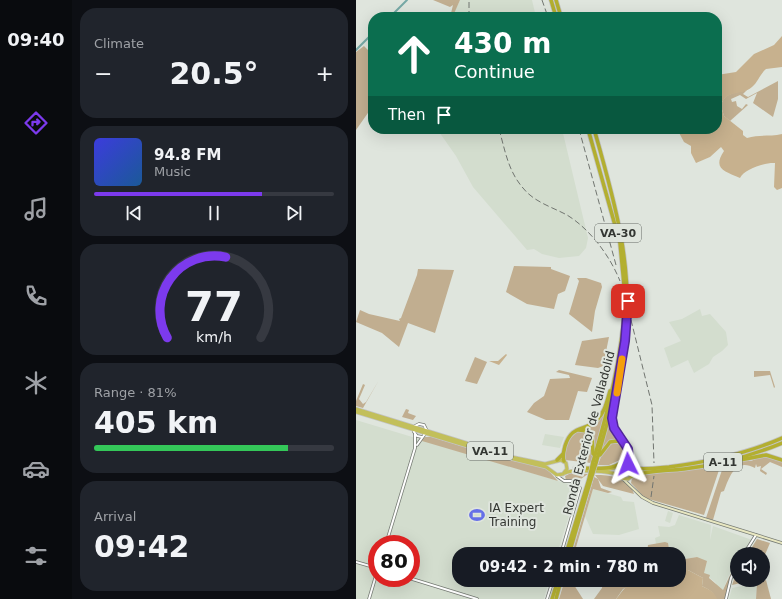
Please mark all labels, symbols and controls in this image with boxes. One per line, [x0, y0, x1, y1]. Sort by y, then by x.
text: 430 m [454, 27, 551, 60]
icon: ahead [388, 28, 440, 80]
text: 09:40 [7, 29, 65, 50]
text: Climate [94, 36, 144, 51]
text: 20.5° [169, 56, 259, 91]
text: − [94, 61, 112, 86]
text: + [316, 61, 334, 86]
text: Continue [454, 61, 535, 82]
icon: arrive [433, 104, 455, 126]
text: Then [388, 106, 425, 124]
icon: directions [22, 109, 50, 137]
text: 94.8 FM [154, 146, 221, 164]
text: Music [154, 164, 191, 179]
icon: music [22, 195, 50, 223]
icon: previous [123, 202, 145, 224]
icon: pause [203, 202, 225, 224]
icon: next [283, 202, 305, 224]
road number: VA-30 [595, 224, 641, 242]
text: 77 [185, 281, 243, 330]
icon: phone [22, 282, 50, 310]
pin [611, 284, 645, 318]
icon: arrive [617, 290, 639, 312]
text: km/h [196, 328, 232, 344]
street label: Ronda Exterior de Valladolid [560, 349, 618, 517]
icon: climate [22, 369, 50, 397]
text: Range · 81% [94, 385, 177, 400]
text: 405 km [94, 405, 218, 440]
road number: VA-11 [467, 442, 513, 460]
position arrow [607, 443, 649, 485]
road number: A-11 [704, 453, 742, 471]
icon: car [22, 455, 50, 483]
place label: IA Expert Training [488, 501, 544, 529]
sports icon: IA Expert Training [468, 506, 486, 524]
text: Arrival [94, 509, 136, 524]
text: 09:42 [94, 529, 190, 564]
speed limit sign: 80 [368, 535, 420, 587]
icon: filters [22, 542, 50, 570]
map controls [730, 547, 770, 587]
button: sound [730, 547, 770, 587]
text: 09:42 · 2 min · 780 m [479, 558, 659, 576]

